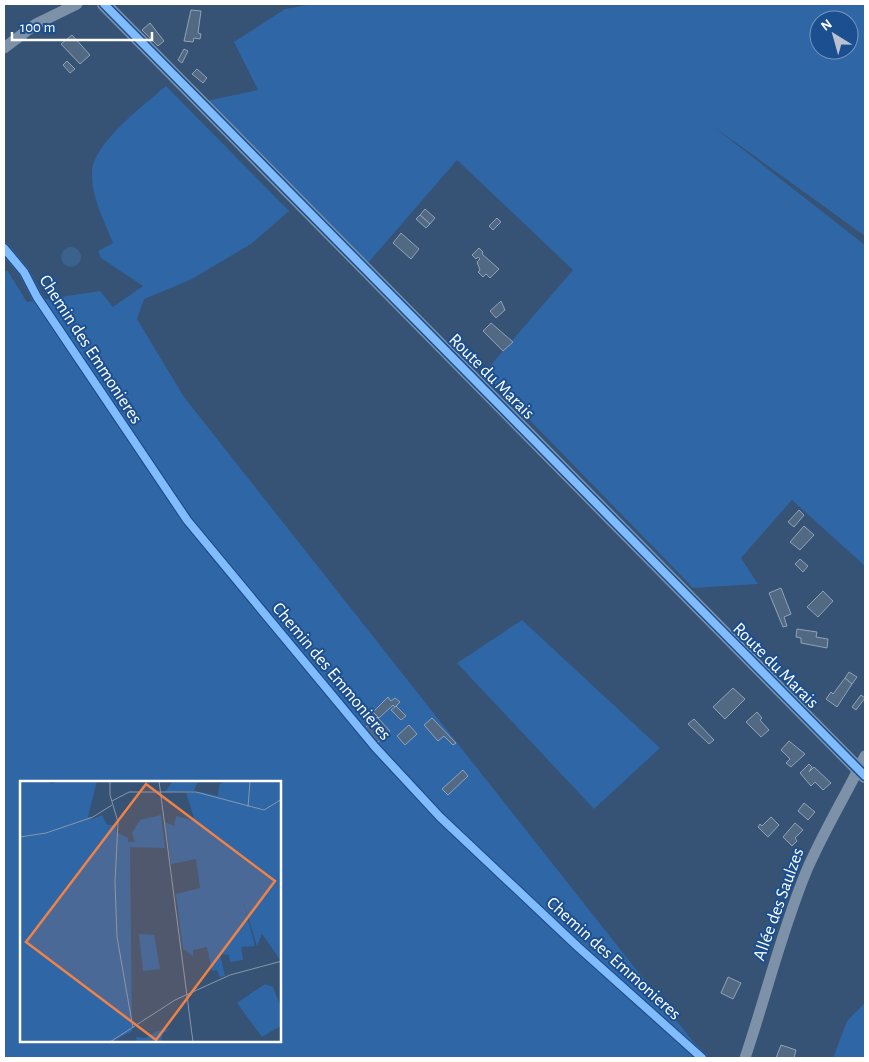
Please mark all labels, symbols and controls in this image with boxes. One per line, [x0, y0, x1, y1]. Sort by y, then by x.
scale bar [12, 10, 152, 42]
north arrow [809, 10, 859, 60]
text: N [819, 17, 835, 34]
text: 100 m [20, 20, 55, 35]
street label: Chemin des Emmonieres [35, 272, 145, 427]
street label: Route du Marais [445, 330, 538, 423]
street label: Chemin des Emmonieres [268, 599, 394, 744]
street label: Route du Marais [729, 619, 822, 712]
inset map [20, 781, 281, 1042]
street label: Allée des Saulzes [750, 846, 808, 963]
street label: Chemin des Emmonieres [543, 894, 684, 1024]

